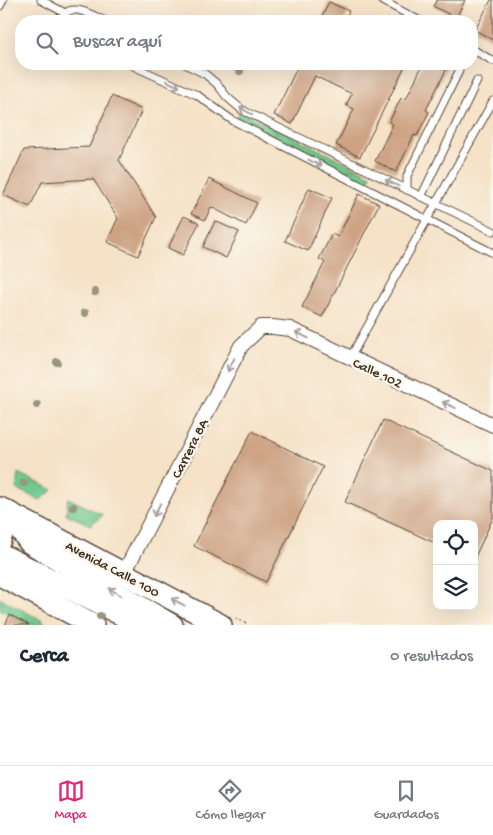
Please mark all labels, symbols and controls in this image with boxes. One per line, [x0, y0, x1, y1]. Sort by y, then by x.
search box [15, 15, 478, 70]
icon: search [33, 29, 61, 57]
text: Buscar aquí [73, 31, 162, 54]
one-way arrow [166, 79, 181, 89]
one-way arrow [239, 106, 253, 116]
one-way arrow [307, 159, 322, 168]
one-way arrow [385, 178, 400, 187]
one-way arrow [295, 330, 310, 339]
street label: Calle 102 [350, 355, 404, 393]
one-way arrow [226, 357, 235, 372]
one-way arrow [442, 400, 457, 409]
street label: Carrera 8A [169, 416, 214, 482]
one-way arrow [152, 502, 162, 517]
map controls [433, 520, 478, 610]
button: locate [433, 520, 478, 565]
street label: Avenida Calle 100 [62, 538, 162, 602]
button: layers [433, 565, 478, 610]
one-way arrow [108, 586, 122, 596]
one-way arrow [171, 597, 186, 606]
text: Cerca [20, 645, 68, 670]
text: 0 resultados [390, 648, 473, 667]
tab: Mapa [54, 777, 87, 824]
tab: Cómo llegar [195, 777, 265, 824]
tab: Guardados [374, 777, 439, 824]

